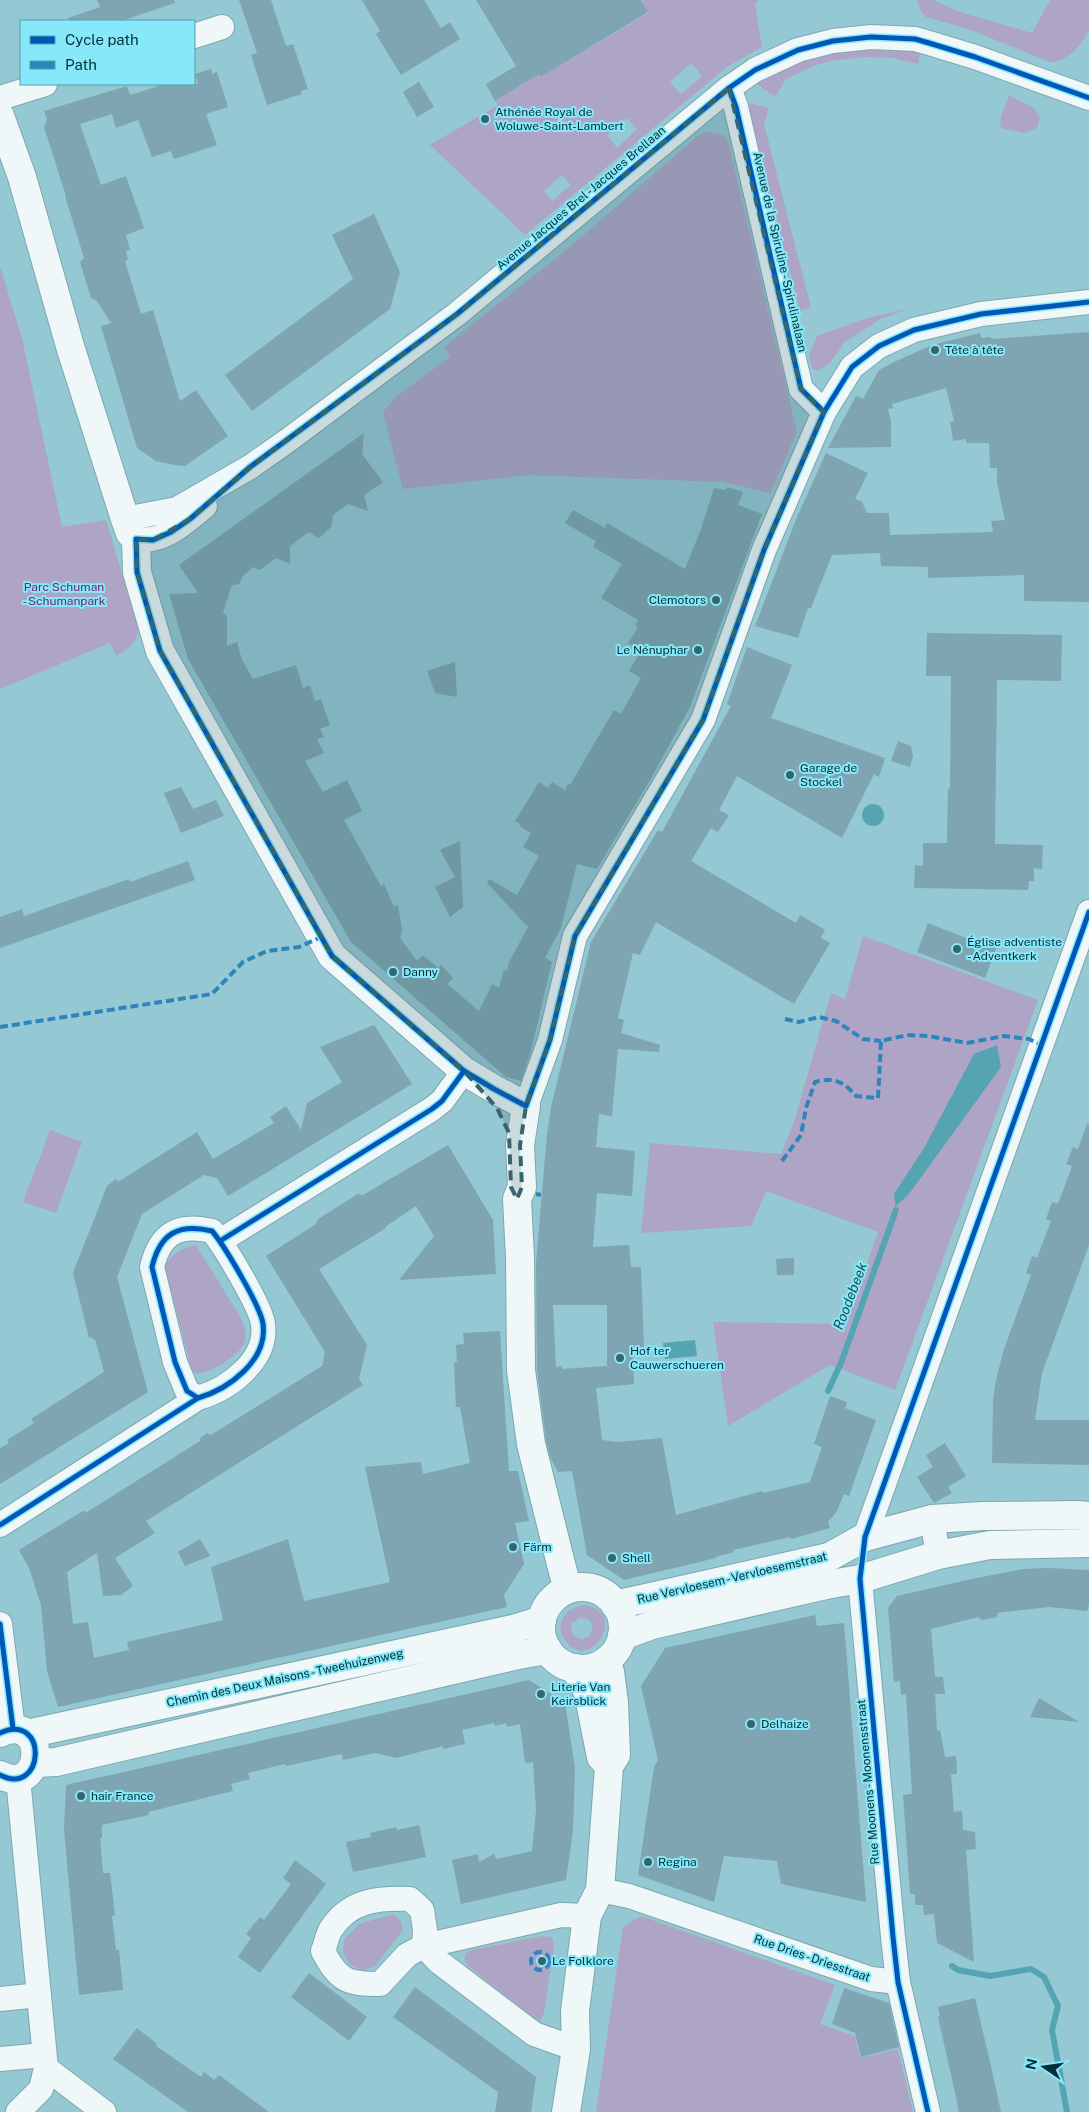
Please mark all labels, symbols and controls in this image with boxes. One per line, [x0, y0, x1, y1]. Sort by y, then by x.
legend [20, 20, 195, 85]
text: Cycle path [65, 31, 139, 48]
text: Path [65, 56, 97, 73]
place label: Athénée Royal de Woluwe-Saint-Lambert [495, 105, 624, 133]
marker: Athénée Royal de Woluwe-Saint-Lambert [479, 113, 491, 125]
street label: Avenue Jacques Brel - Jacques Brellaan [494, 123, 668, 273]
street label: Avenue de la Spiruline - Spirulinalaan [750, 151, 810, 354]
place label: Tête à tête [945, 343, 1004, 357]
marker: Tête à tête [929, 344, 941, 356]
park label: Parc Schuman - Schumanpark [23, 580, 106, 608]
place label: Clemotors [649, 593, 706, 607]
marker: Clemotors [710, 594, 722, 606]
place label: Le Nénuphar [617, 643, 688, 657]
marker: Le Nénuphar [692, 644, 704, 656]
place label: Garage de Stockel [800, 761, 857, 789]
marker: Garage de Stockel [784, 769, 796, 781]
place label: Église adventiste - Adventkerk [967, 935, 1062, 963]
marker: Église adventiste - Adventkerk [951, 943, 963, 955]
place label: Danny [403, 965, 439, 979]
marker: Danny [387, 966, 399, 978]
water label: Roodebeek [830, 1260, 870, 1332]
place label: Hof ter Cauwerschueren [630, 1344, 724, 1372]
marker: Hof ter Cauwerschueren [614, 1352, 626, 1364]
place label: Färm [523, 1540, 552, 1554]
marker: Färm [507, 1541, 519, 1553]
street label: Rue Vervloesem - Vervloesemstraat [636, 1549, 829, 1607]
place label: Shell [622, 1551, 651, 1565]
marker: Shell [606, 1552, 618, 1564]
street label: Chemin des Deux Maisons - Tweehuizenweg [165, 1646, 405, 1710]
place label: Literie Van Keirsblick [551, 1680, 610, 1708]
marker: Literie Van Keirsblick [535, 1688, 547, 1700]
street label: Rue Moonens - Moonensstraat [854, 1698, 882, 1865]
place label: Delhaize [761, 1717, 809, 1731]
marker: Delhaize [745, 1718, 757, 1730]
place label: hair France [91, 1789, 154, 1803]
marker: hair France [75, 1790, 87, 1802]
place label: Regina [658, 1855, 697, 1869]
marker: Regina [642, 1856, 654, 1868]
street label: Rue Dries - Driesstraat [752, 1932, 872, 1985]
place label: Le Folklore [552, 1954, 614, 1968]
marker: Le Folklore [536, 1955, 548, 1967]
north arrow [1019, 2042, 1069, 2092]
text: N [1022, 2057, 1040, 2071]

